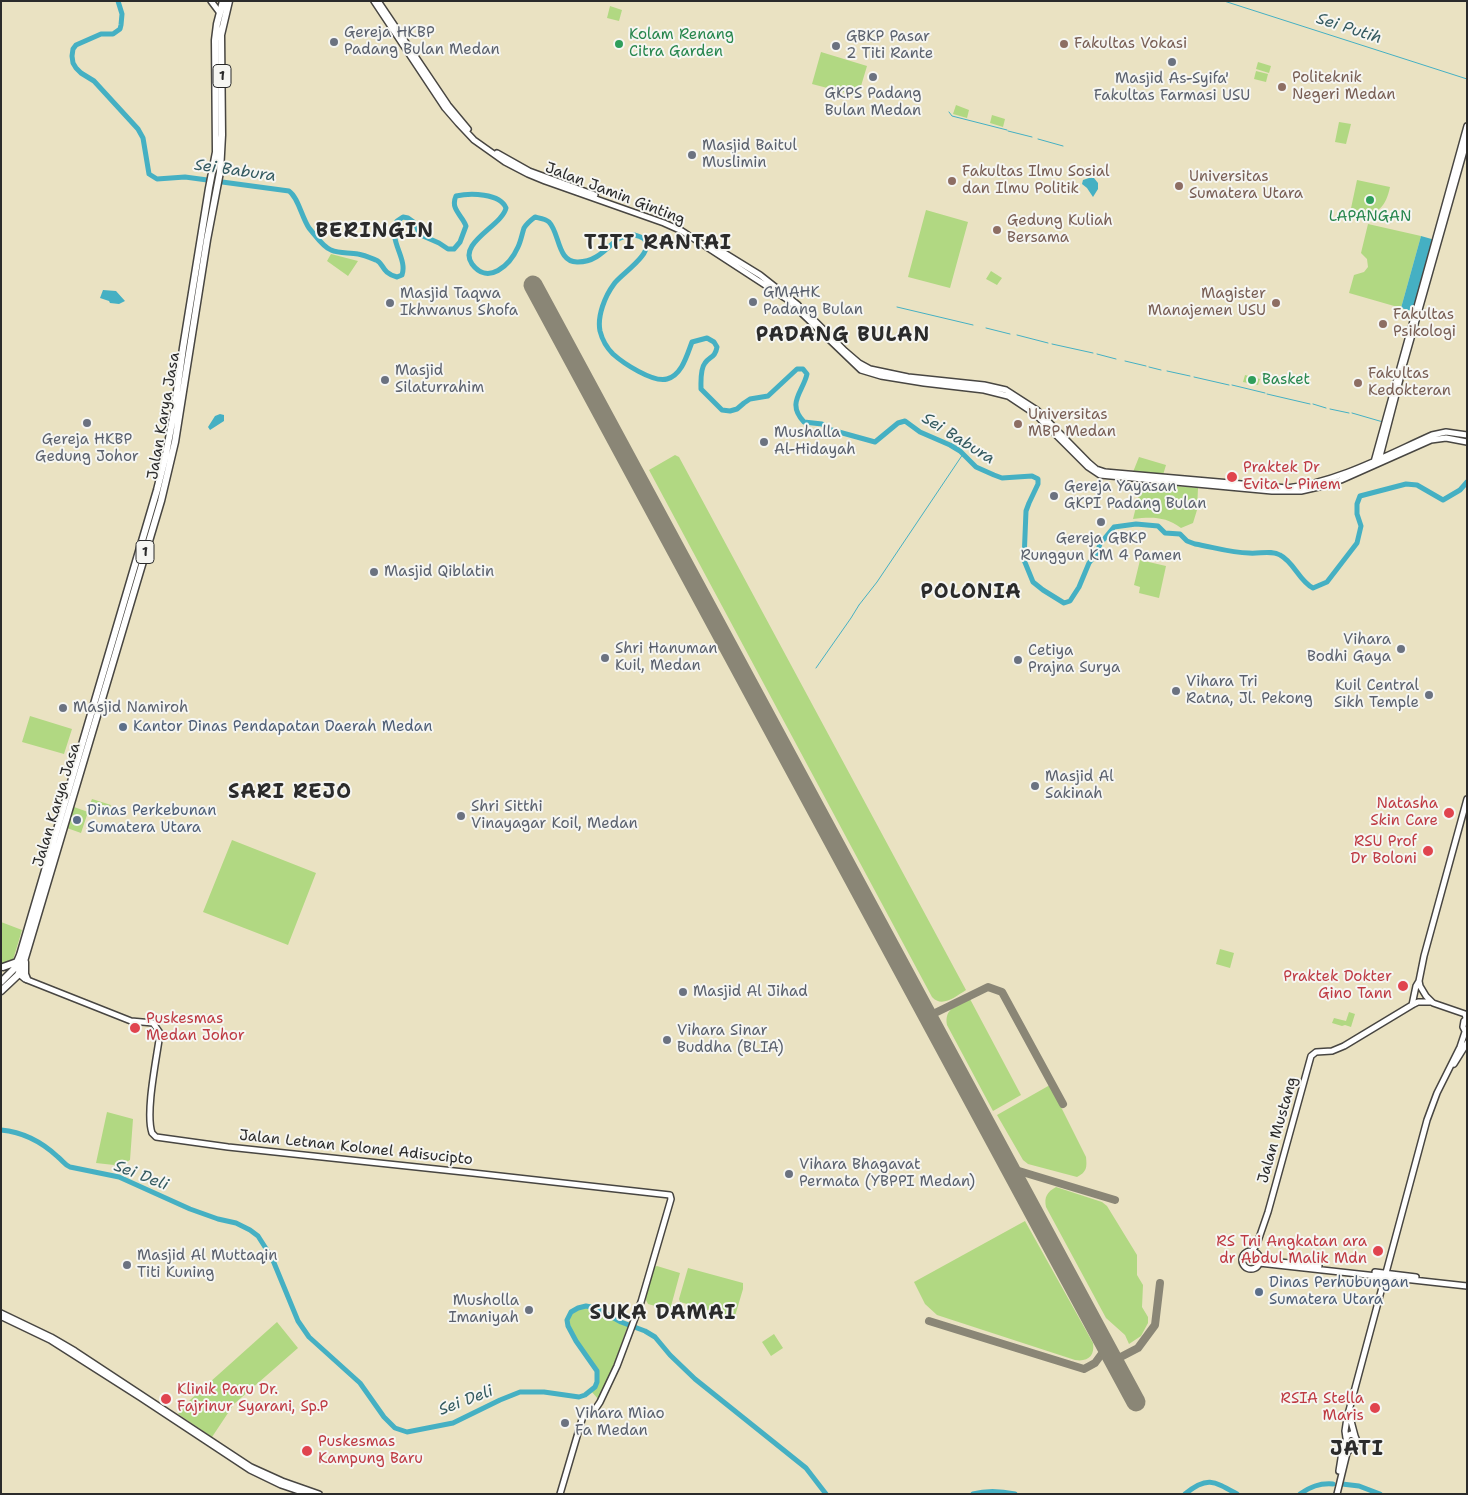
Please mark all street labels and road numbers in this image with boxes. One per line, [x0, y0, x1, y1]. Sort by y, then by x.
road number: 1 [213, 64, 231, 88]
street label: Jalan Jamin Ginting [542, 159, 688, 229]
street label: Jalan Karya Jasa [144, 351, 184, 481]
road number: 1 [136, 540, 154, 564]
street label: Jalan Karya Jasa [30, 741, 84, 869]
street label: Jalan Mustang [1254, 1075, 1302, 1185]
street label: Jalan Letnan Kolonel Adisucipto [238, 1127, 474, 1169]

